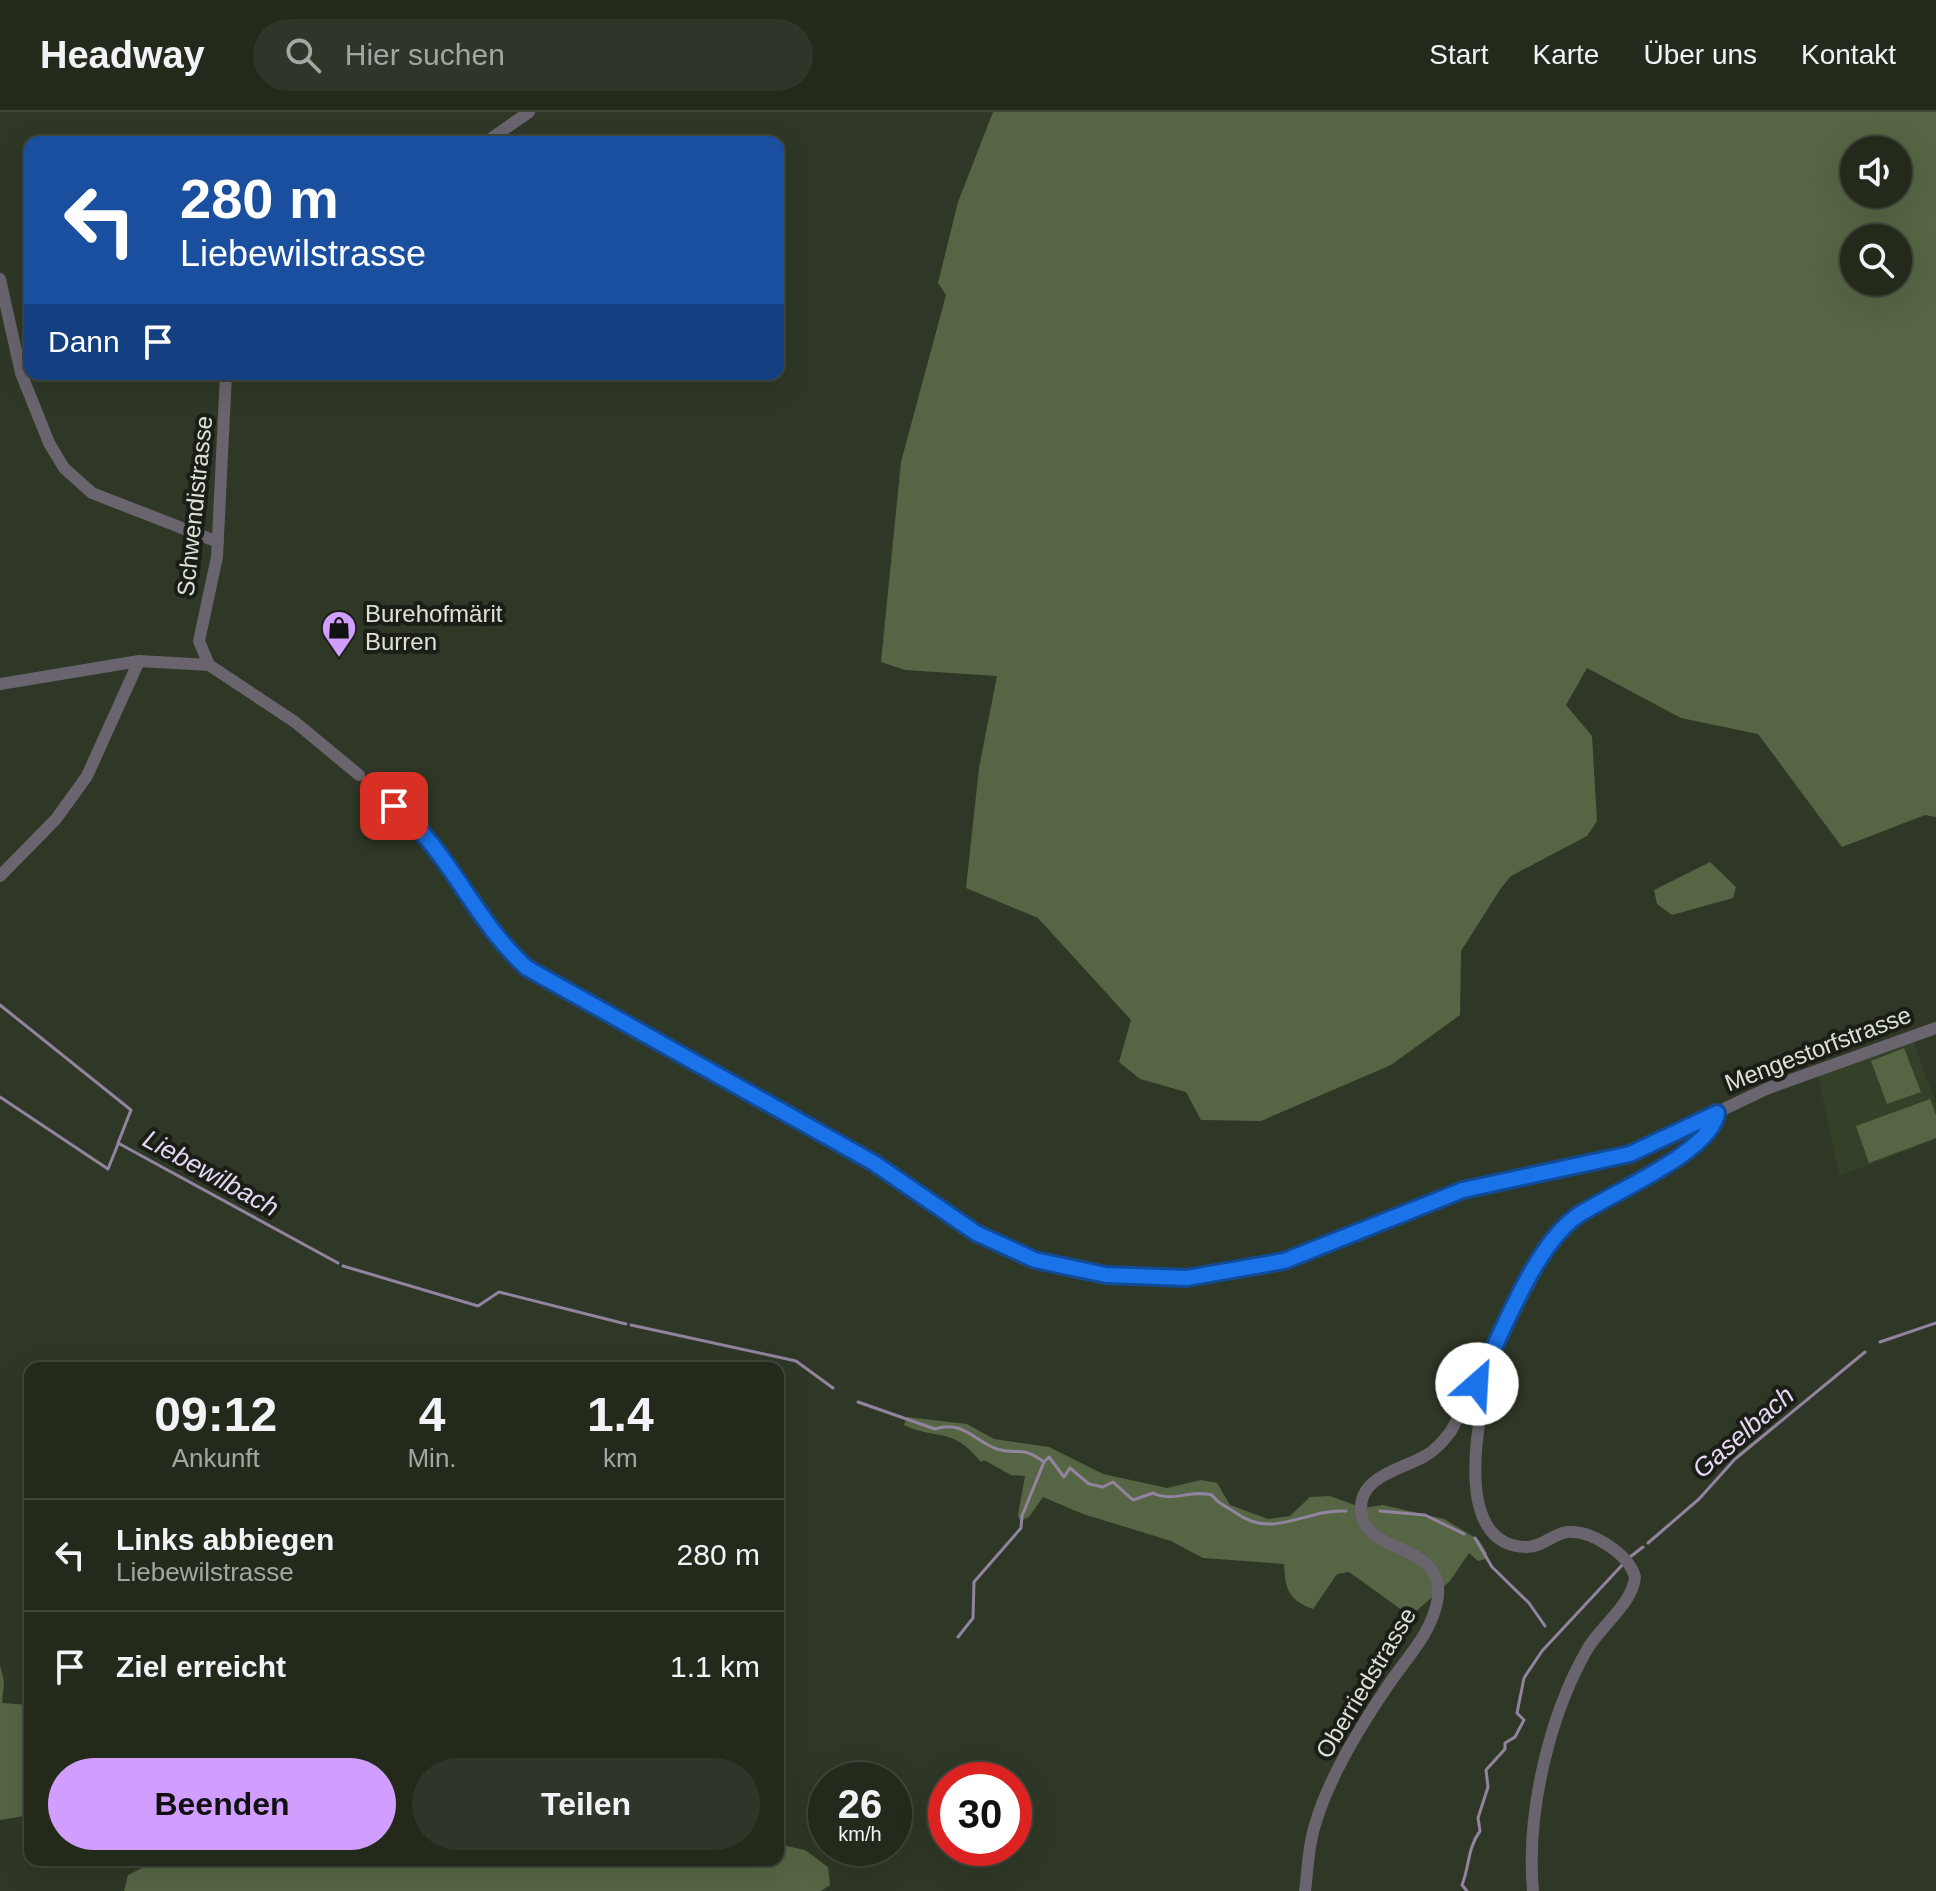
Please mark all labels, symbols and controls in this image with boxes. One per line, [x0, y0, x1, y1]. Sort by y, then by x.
search box [253, 19, 813, 91]
icon: search [281, 33, 325, 77]
text: Headway [40, 34, 205, 76]
text: Hier suchen [345, 38, 505, 71]
text: Start [1429, 39, 1488, 70]
text: Karte [1532, 39, 1599, 70]
text: Über uns [1643, 39, 1757, 70]
text: Kontakt [1801, 39, 1896, 70]
map controls [1840, 136, 1912, 296]
button: sound [1840, 136, 1912, 208]
text: 280 m [180, 167, 339, 230]
icon: left [48, 168, 152, 272]
button: search [1840, 224, 1912, 296]
text: Liebewilstrasse [180, 233, 426, 274]
icon: arrive [136, 320, 180, 364]
text: Dann [48, 325, 120, 358]
street label: Schwendistrasse [172, 414, 217, 598]
place label: Burehofmärit Burren [365, 600, 503, 655]
shop icon: Burehofmärit Burren [320, 609, 358, 659]
pin [360, 772, 428, 840]
icon: arrive [372, 784, 416, 828]
street label: Mengestorfstrasse [1721, 1001, 1915, 1097]
water label: Liebewilbach [138, 1123, 284, 1223]
position arrow [1435, 1342, 1519, 1426]
water label: Gaselbach [1686, 1380, 1800, 1484]
text: 09:12 [154, 1388, 277, 1441]
text: 4 [419, 1388, 445, 1441]
text: 1.4 [587, 1388, 654, 1441]
text: Ankunft [172, 1443, 260, 1473]
text: Min. [407, 1443, 457, 1473]
text: km [603, 1443, 638, 1473]
text: Links abbiegen [116, 1523, 334, 1556]
icon: left [48, 1533, 92, 1577]
text: 280 m [677, 1538, 760, 1571]
text: Liebewilstrasse [116, 1557, 294, 1587]
street label: Oberriedstrasse [1310, 1603, 1421, 1763]
icon: arrive [48, 1645, 92, 1689]
text: Ziel erreicht [116, 1650, 286, 1683]
text: 1.1 km [670, 1650, 760, 1683]
button: Beenden [48, 1758, 396, 1850]
button: Teilen [412, 1758, 760, 1850]
speed limit sign: 30 [928, 1762, 1032, 1866]
text: 26 [838, 1782, 882, 1826]
text: km/h [838, 1823, 882, 1845]

